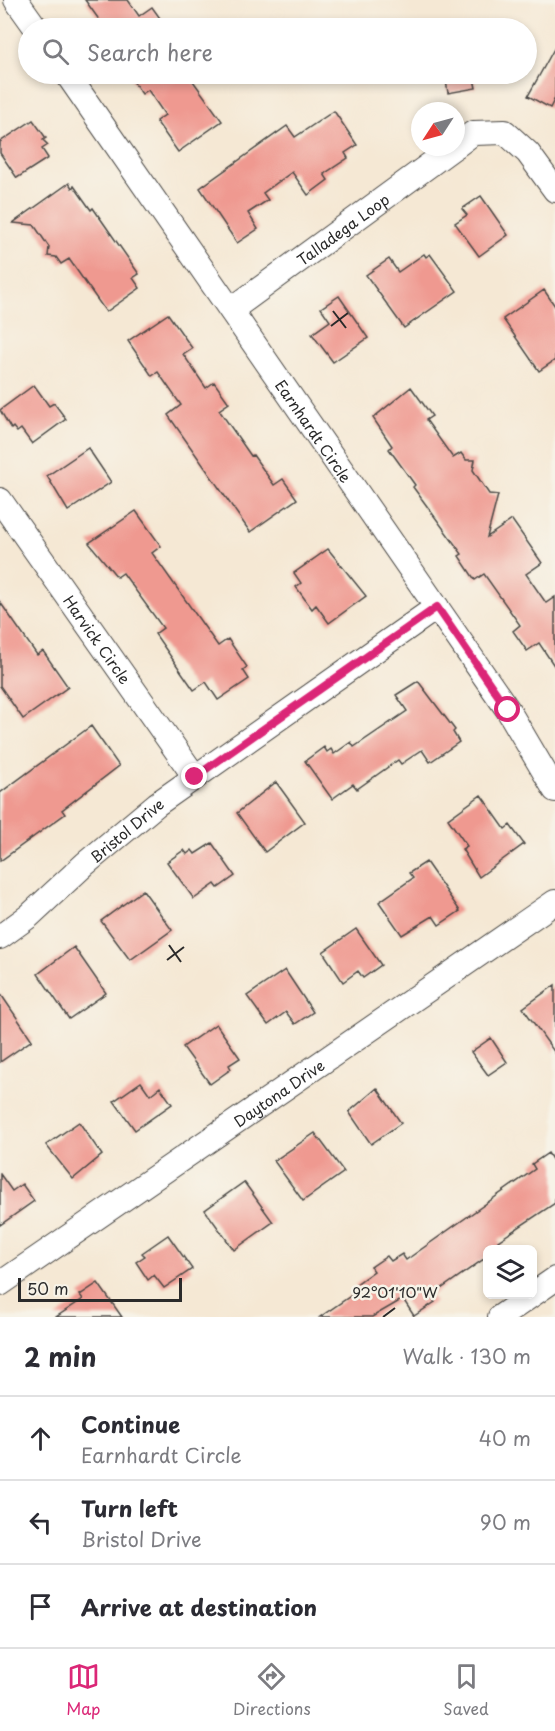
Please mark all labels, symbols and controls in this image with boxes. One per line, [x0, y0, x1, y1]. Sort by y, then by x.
search box [18, 18, 537, 84]
icon: search [39, 35, 72, 68]
text: Search here [87, 35, 213, 68]
north arrow [411, 102, 465, 156]
street label: Talladega Loop [291, 187, 393, 270]
street label: Earnhardt Circle [270, 375, 358, 487]
street label: Harvick Circle [58, 590, 137, 688]
route start [494, 696, 520, 722]
route end [181, 763, 207, 789]
street label: Bristol Drive [84, 792, 168, 867]
street label: Daytona Drive [228, 1053, 329, 1132]
map controls [483, 1245, 537, 1299]
button: layers [483, 1245, 537, 1299]
scale bar [18, 1275, 182, 1302]
text: 50 m [27, 1276, 68, 1300]
text: 92°01'10"W [352, 1280, 438, 1303]
text: 2 min [24, 1337, 97, 1376]
text: Walk · 130 m [403, 1341, 531, 1371]
text: Continue [81, 1407, 180, 1440]
icon: ahead [24, 1422, 57, 1455]
text: 40 m [479, 1423, 531, 1453]
text: Earnhardt Circle [81, 1440, 242, 1470]
text: Turn left [81, 1491, 178, 1524]
icon: left [24, 1506, 57, 1539]
text: 90 m [480, 1507, 531, 1537]
text: Bristol Drive [81, 1524, 202, 1554]
icon: arrive [24, 1590, 57, 1623]
text: Arrive at destination [81, 1590, 317, 1623]
tab: Map [66, 1660, 100, 1720]
tab: Directions [233, 1660, 311, 1720]
tab: Saved [443, 1660, 489, 1720]

